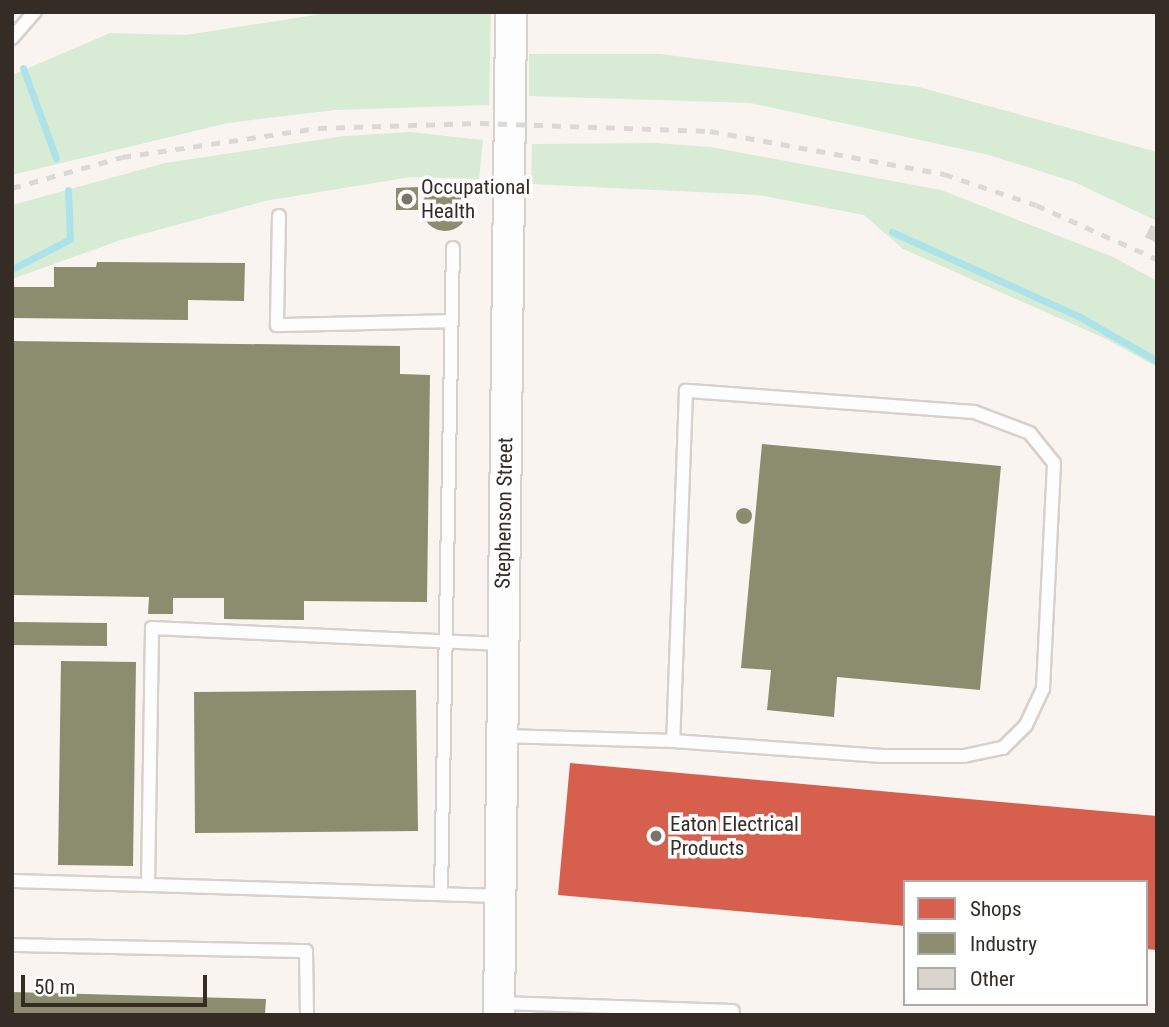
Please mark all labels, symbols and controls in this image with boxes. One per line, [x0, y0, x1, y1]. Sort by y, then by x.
place label: Occupational Health [421, 174, 530, 224]
marker: Occupational Health [399, 191, 415, 207]
street label: Stephenson Street [490, 437, 518, 589]
place label: Eaton Electrical Products [670, 811, 799, 861]
marker: Eaton Electrical Products [648, 828, 664, 844]
legend [903, 880, 1148, 1006]
text: Shops [970, 897, 1022, 921]
text: Industry [970, 932, 1037, 956]
scale bar [24, 960, 210, 1004]
text: Other [970, 967, 1015, 991]
text: 50 m [34, 975, 75, 999]

